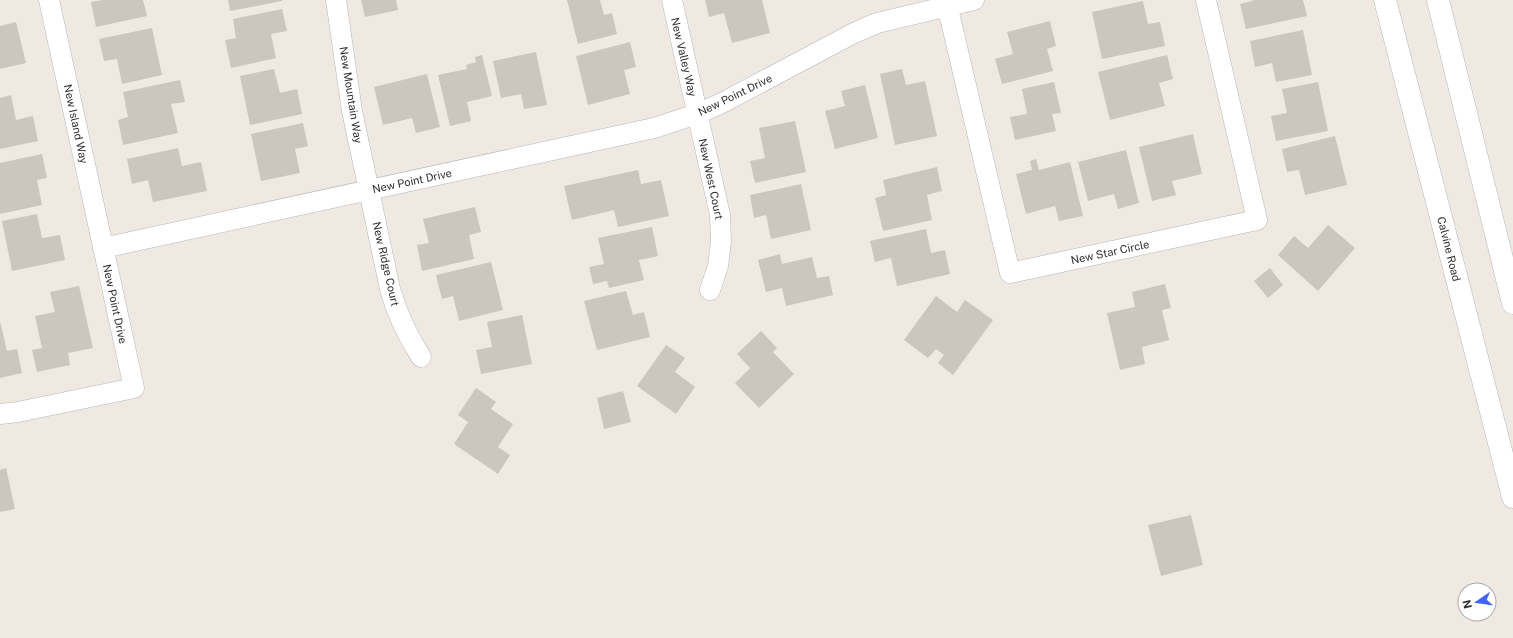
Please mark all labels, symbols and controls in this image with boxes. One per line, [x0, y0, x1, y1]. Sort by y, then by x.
street label: New Valley Way [669, 16, 699, 98]
street label: New Mountain Way [337, 46, 365, 144]
street label: New Point Drive [696, 72, 774, 118]
street label: New Island Way [62, 83, 90, 165]
street label: New West Court [697, 137, 725, 221]
street label: New Point Drive [371, 167, 453, 195]
street label: Calvine Road [1435, 215, 1463, 283]
street label: New Ridge Court [370, 221, 402, 307]
street label: New Star Circle [1070, 238, 1150, 266]
street label: New Point Drive [101, 263, 129, 345]
north arrow [1457, 582, 1497, 622]
text: N [1460, 599, 1474, 610]

